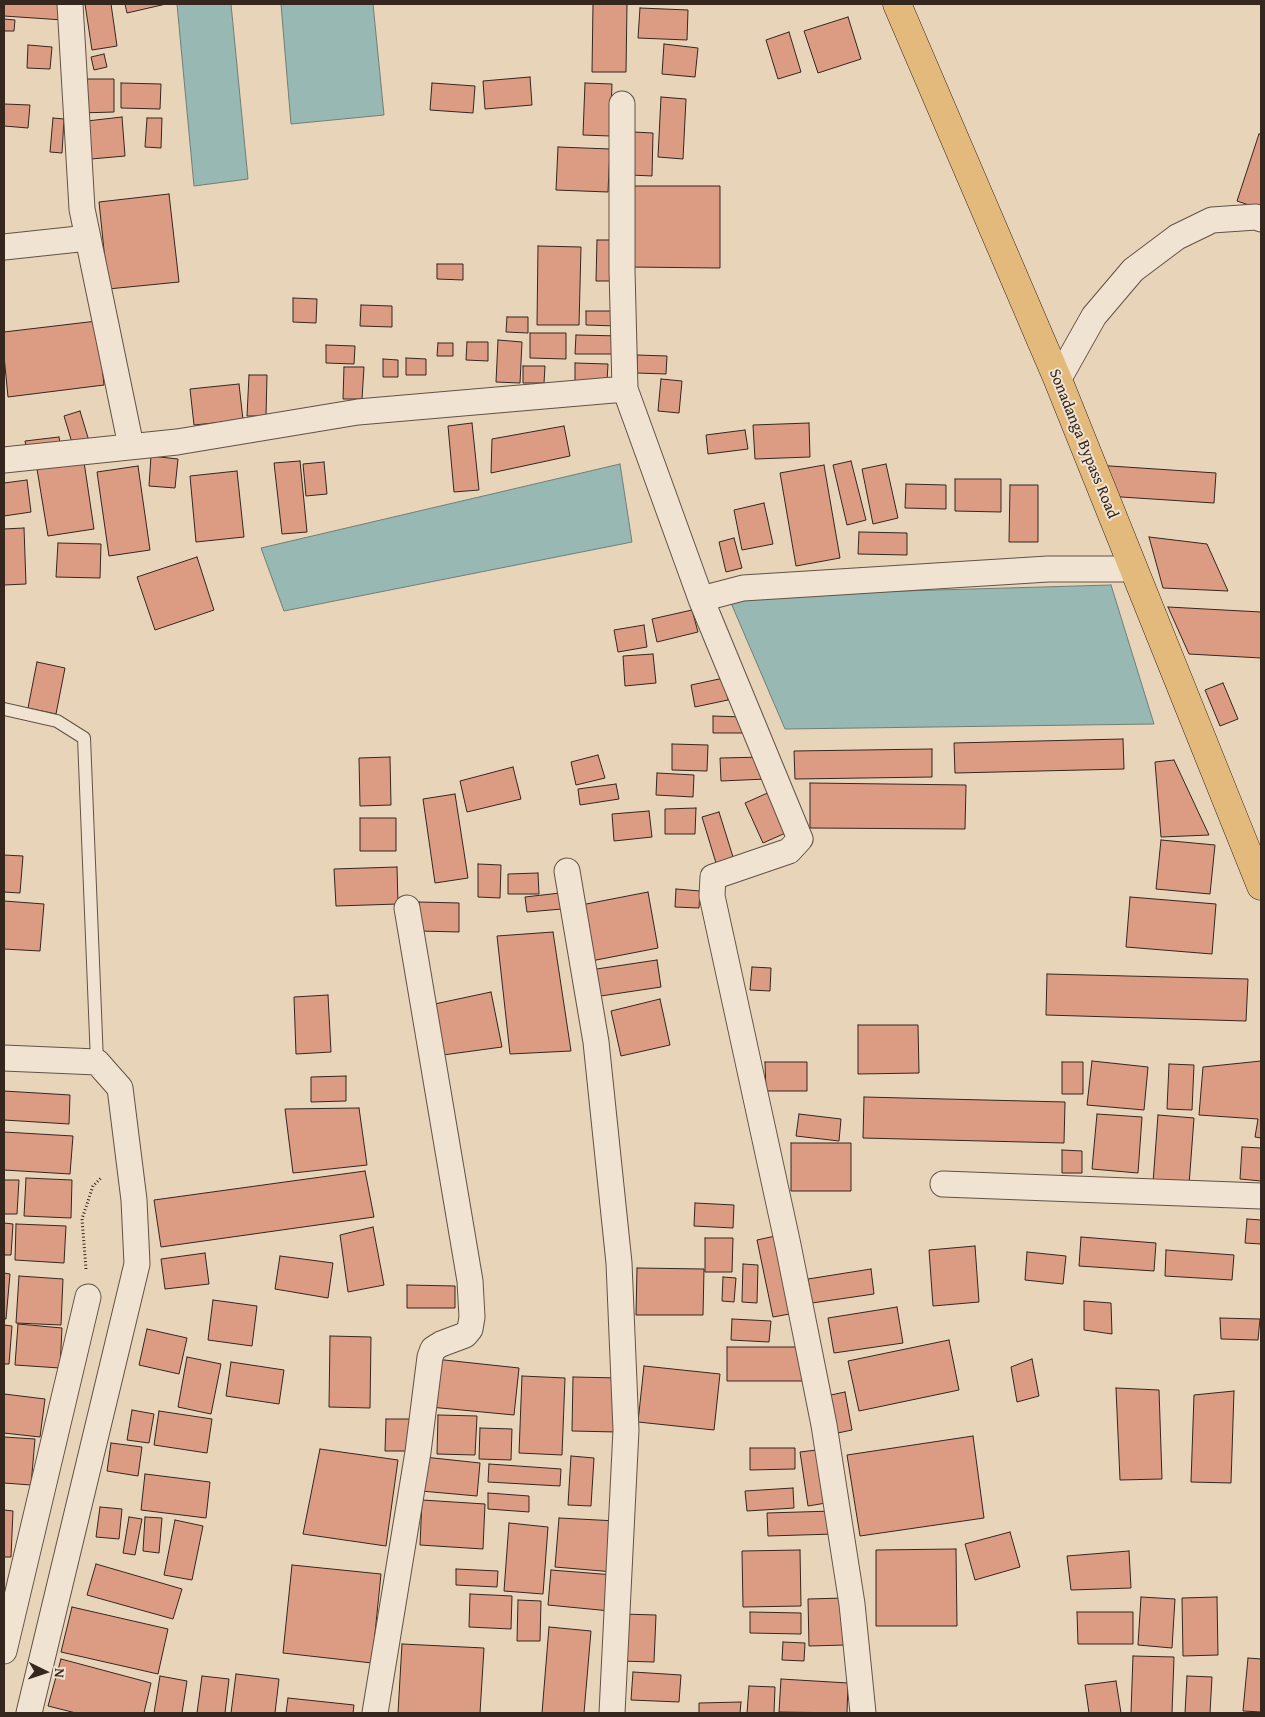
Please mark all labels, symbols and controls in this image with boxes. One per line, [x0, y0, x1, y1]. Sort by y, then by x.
street label: Sonadanga Bypass Road [1044, 366, 1122, 522]
north arrow [20, 1647, 70, 1697]
text: N [50, 1668, 70, 1678]

